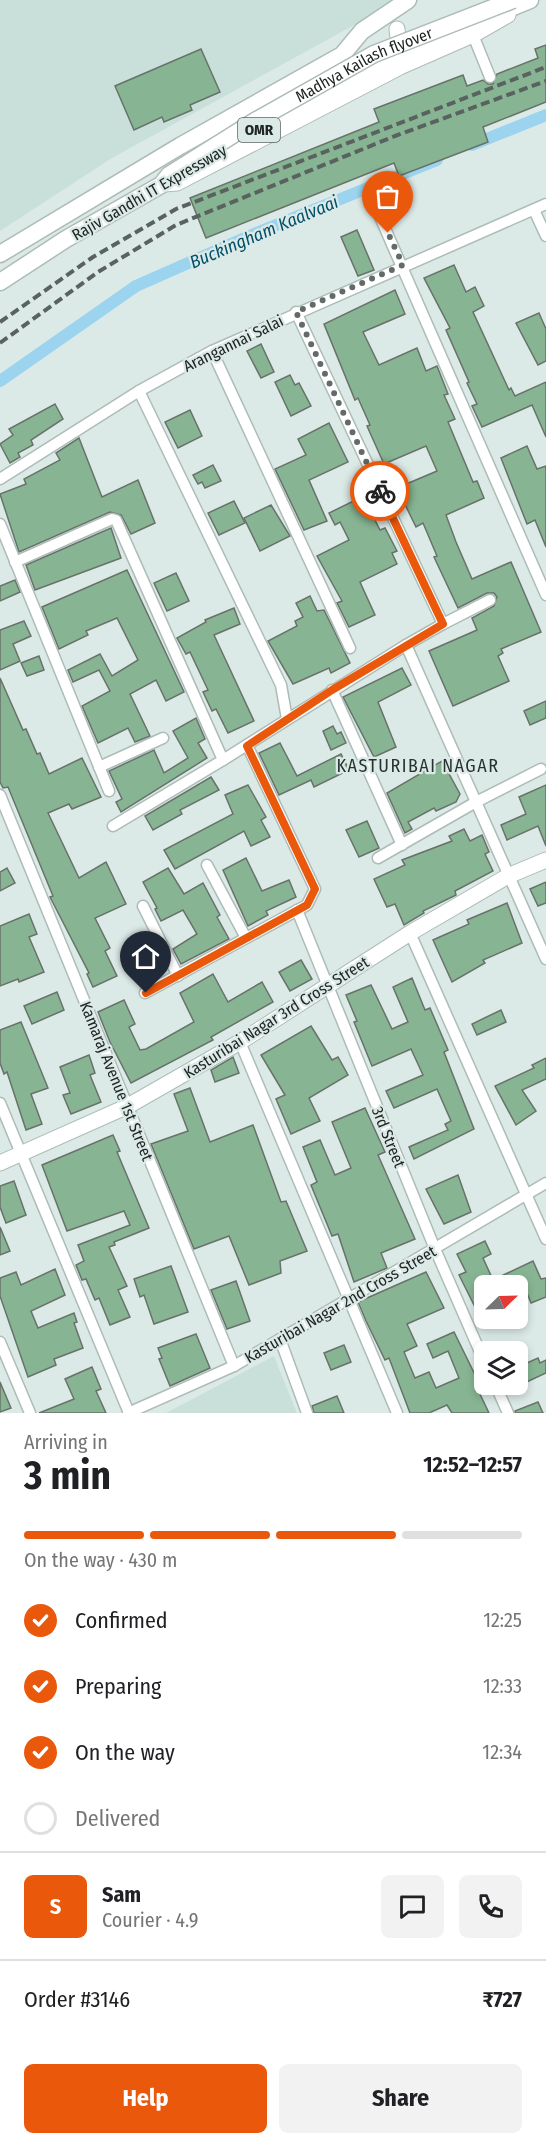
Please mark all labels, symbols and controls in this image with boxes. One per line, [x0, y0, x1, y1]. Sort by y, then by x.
street label: Madhya Kailash flyover [292, 23, 436, 106]
road number: OMR [238, 118, 280, 142]
street label: Rajiv Gandhi IT Expressway [69, 140, 231, 244]
pin [362, 171, 413, 233]
icon: bag [371, 180, 404, 213]
water label: Buckingham Kaalvaai [186, 191, 342, 273]
street label: Arangannai Salai [180, 311, 286, 376]
courier [350, 461, 410, 521]
icon: bike [364, 475, 397, 508]
district label: KASTURIBAI NAGAR [337, 755, 499, 777]
pin [120, 931, 171, 993]
icon: home [129, 940, 162, 973]
street label: Kasturibai Nagar 3rd Cross Street [180, 952, 373, 1082]
street label: Kamaraj Avenue 1st Street [76, 999, 157, 1164]
street label: 3rd Street [368, 1104, 410, 1171]
street label: Kasturibai Nagar 2nd Cross Street [241, 1241, 440, 1367]
north arrow [474, 1275, 528, 1329]
map controls [474, 1275, 528, 1395]
button: layers [474, 1341, 528, 1395]
text: Arriving in [24, 1430, 108, 1454]
text: 12:52–12:57 [423, 1451, 522, 1478]
text: 3 min [24, 1453, 111, 1499]
text: On the way · 430 m [24, 1548, 177, 1572]
icon: check [24, 1604, 57, 1637]
text: Confirmed [75, 1607, 168, 1634]
text: 12:25 [483, 1608, 522, 1632]
icon: check [24, 1670, 57, 1703]
text: Preparing [75, 1673, 161, 1700]
text: 12:33 [483, 1674, 522, 1698]
icon: check [24, 1736, 57, 1769]
text: On the way [75, 1739, 175, 1766]
text: 12:34 [482, 1740, 522, 1764]
text: Delivered [75, 1805, 160, 1832]
button: chat [381, 1875, 444, 1938]
button: phone [459, 1875, 522, 1938]
text: Sam [102, 1881, 141, 1908]
text: S [50, 1893, 61, 1920]
text: Courier · 4.9 [102, 1908, 198, 1932]
text: Order #3146 [24, 1986, 130, 2013]
text: ₹727 [482, 1986, 522, 2013]
button: Help [24, 2064, 267, 2133]
button: Share [279, 2064, 522, 2133]

